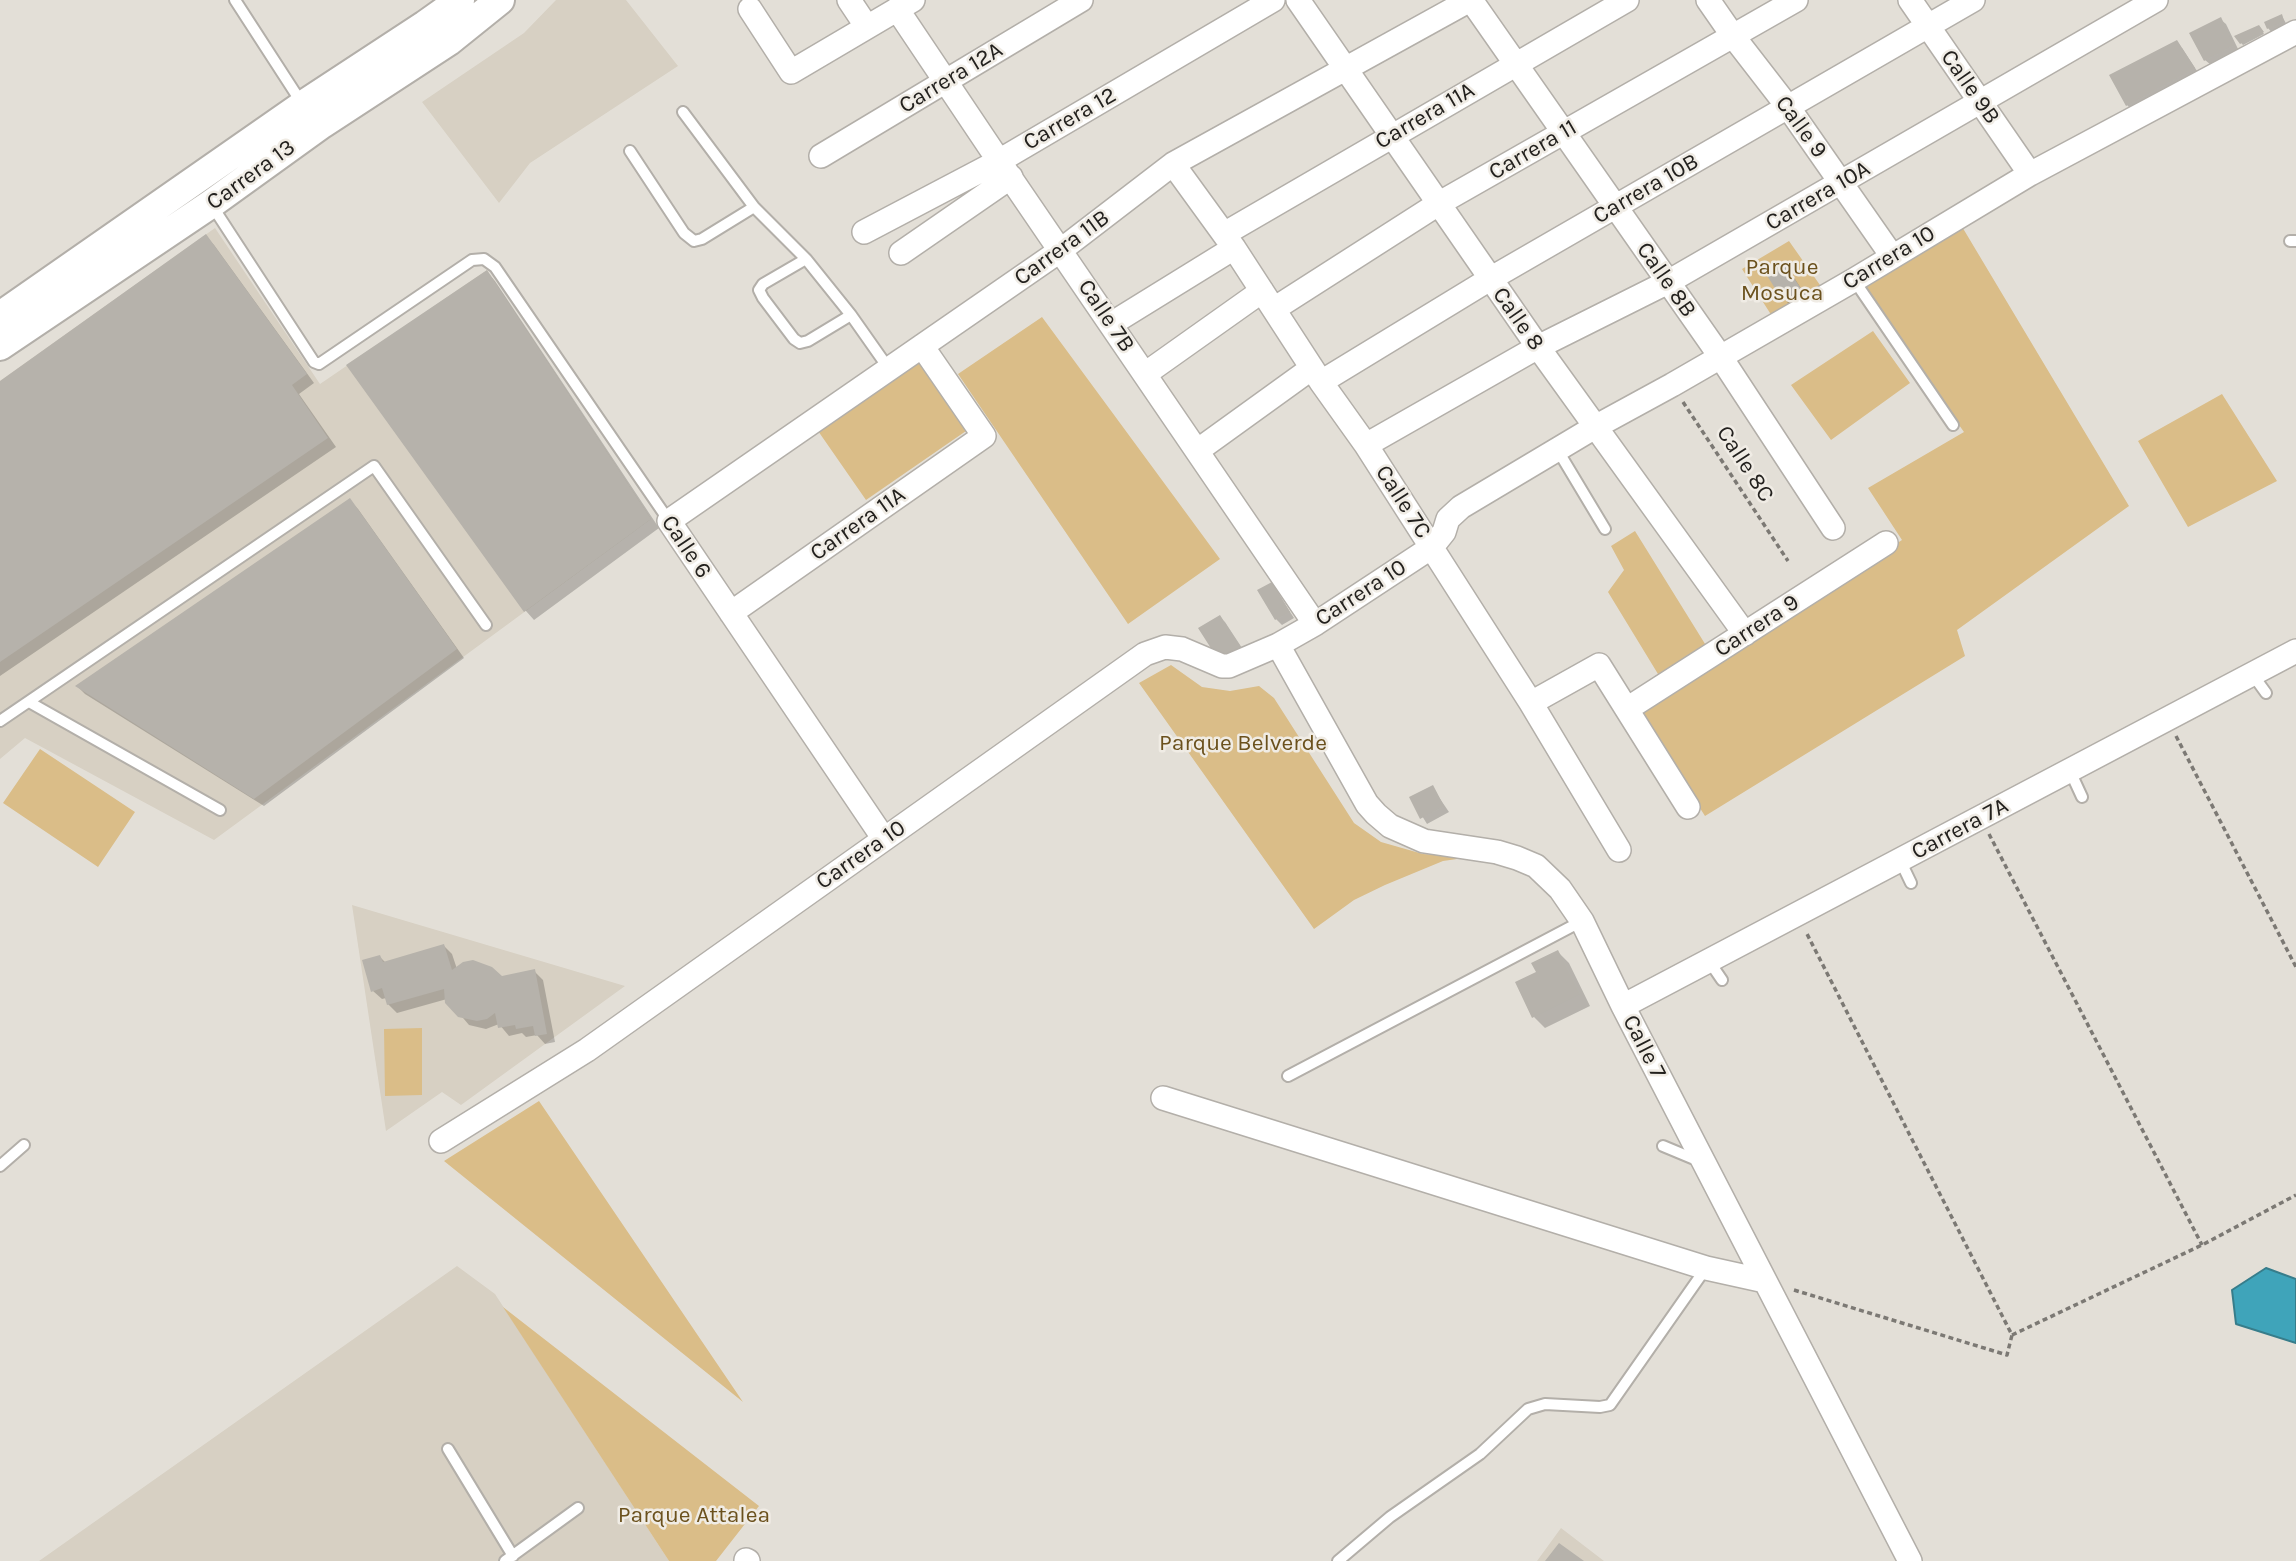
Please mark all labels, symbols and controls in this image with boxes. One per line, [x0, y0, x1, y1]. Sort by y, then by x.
street label: Carrera 12A [894, 36, 1008, 120]
street label: Calle 9B [1934, 44, 2006, 130]
street label: Carrera 11A [1370, 77, 1480, 155]
street label: Carrera 12 [1019, 81, 1121, 157]
street label: Calle 9 [1769, 90, 1833, 164]
street label: Carrera 11 [1484, 114, 1582, 186]
street label: Carrera 13 [201, 134, 301, 216]
street label: Carrera 10B [1588, 148, 1704, 230]
street label: Carrera 10A [1761, 155, 1875, 237]
street label: Carrera 11B [1009, 204, 1115, 292]
street label: Carrera 10 [1838, 220, 1940, 296]
street label: Calle 8B [1630, 237, 1702, 323]
park label: Parque Mosuca [1741, 253, 1823, 307]
street label: Calle 7B [1072, 274, 1140, 358]
street label: Calle 8 [1486, 282, 1550, 356]
street label: Calle 8C [1710, 421, 1780, 507]
street label: Calle 7C [1369, 460, 1437, 544]
street label: Carrera 11A [805, 481, 911, 567]
street label: Calle 6 [655, 510, 717, 584]
street label: Carrera 10 [1310, 553, 1412, 633]
street label: Carrera 9 [1710, 589, 1804, 663]
park label: Parque Belverde [1159, 729, 1327, 757]
street label: Carrera 7A [1907, 792, 2013, 866]
street label: Carrera 10 [811, 814, 911, 896]
street label: Calle 7 [1616, 1011, 1672, 1083]
park label: Parque Attalea [618, 1501, 770, 1529]

